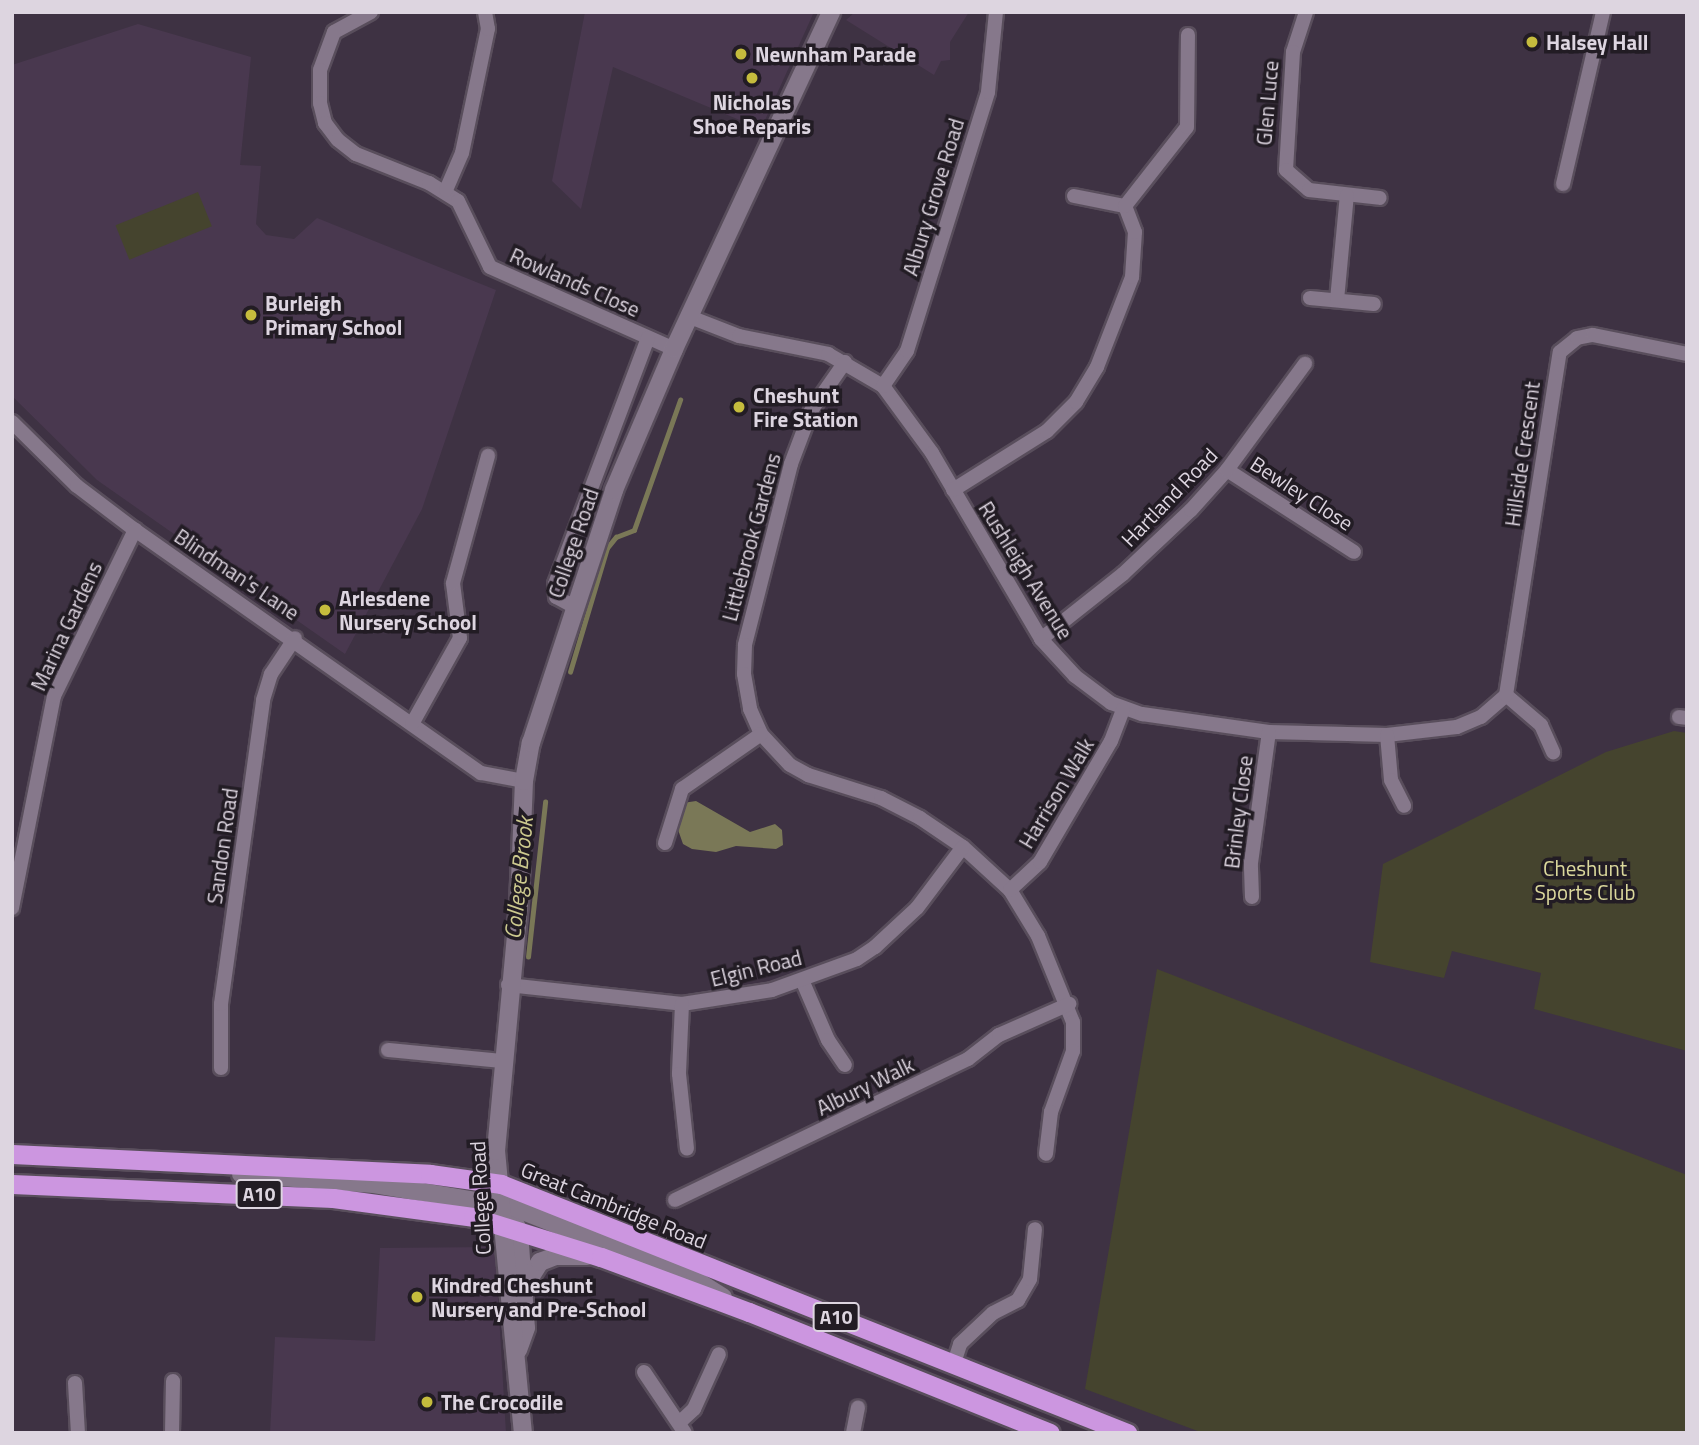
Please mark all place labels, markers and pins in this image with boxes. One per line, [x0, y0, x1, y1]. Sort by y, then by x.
place label: Halsey Hall [1546, 29, 1648, 55]
marker: Halsey Hall [1524, 34, 1540, 50]
place label: Newnham Parade [755, 41, 916, 67]
marker: Newnham Parade [733, 46, 749, 62]
marker: Nicholas Shoe Reparis [744, 70, 760, 86]
place label: Nicholas Shoe Reparis [693, 89, 811, 139]
place label: Burleigh Primary School [265, 290, 402, 340]
marker: Burleigh Primary School [243, 307, 259, 323]
place label: Cheshunt Fire Station [753, 382, 858, 432]
marker: Cheshunt Fire Station [731, 399, 747, 415]
place label: Arlesdene Nursery School [339, 585, 477, 635]
marker: Arlesdene Nursery School [317, 602, 333, 618]
place label: Kindred Cheshunt Nursery and Pre-School [431, 1272, 647, 1322]
marker: Kindred Cheshunt Nursery and Pre-School [409, 1289, 425, 1305]
place label: The Crocodile [441, 1389, 563, 1415]
marker: The Crocodile [419, 1394, 435, 1410]

